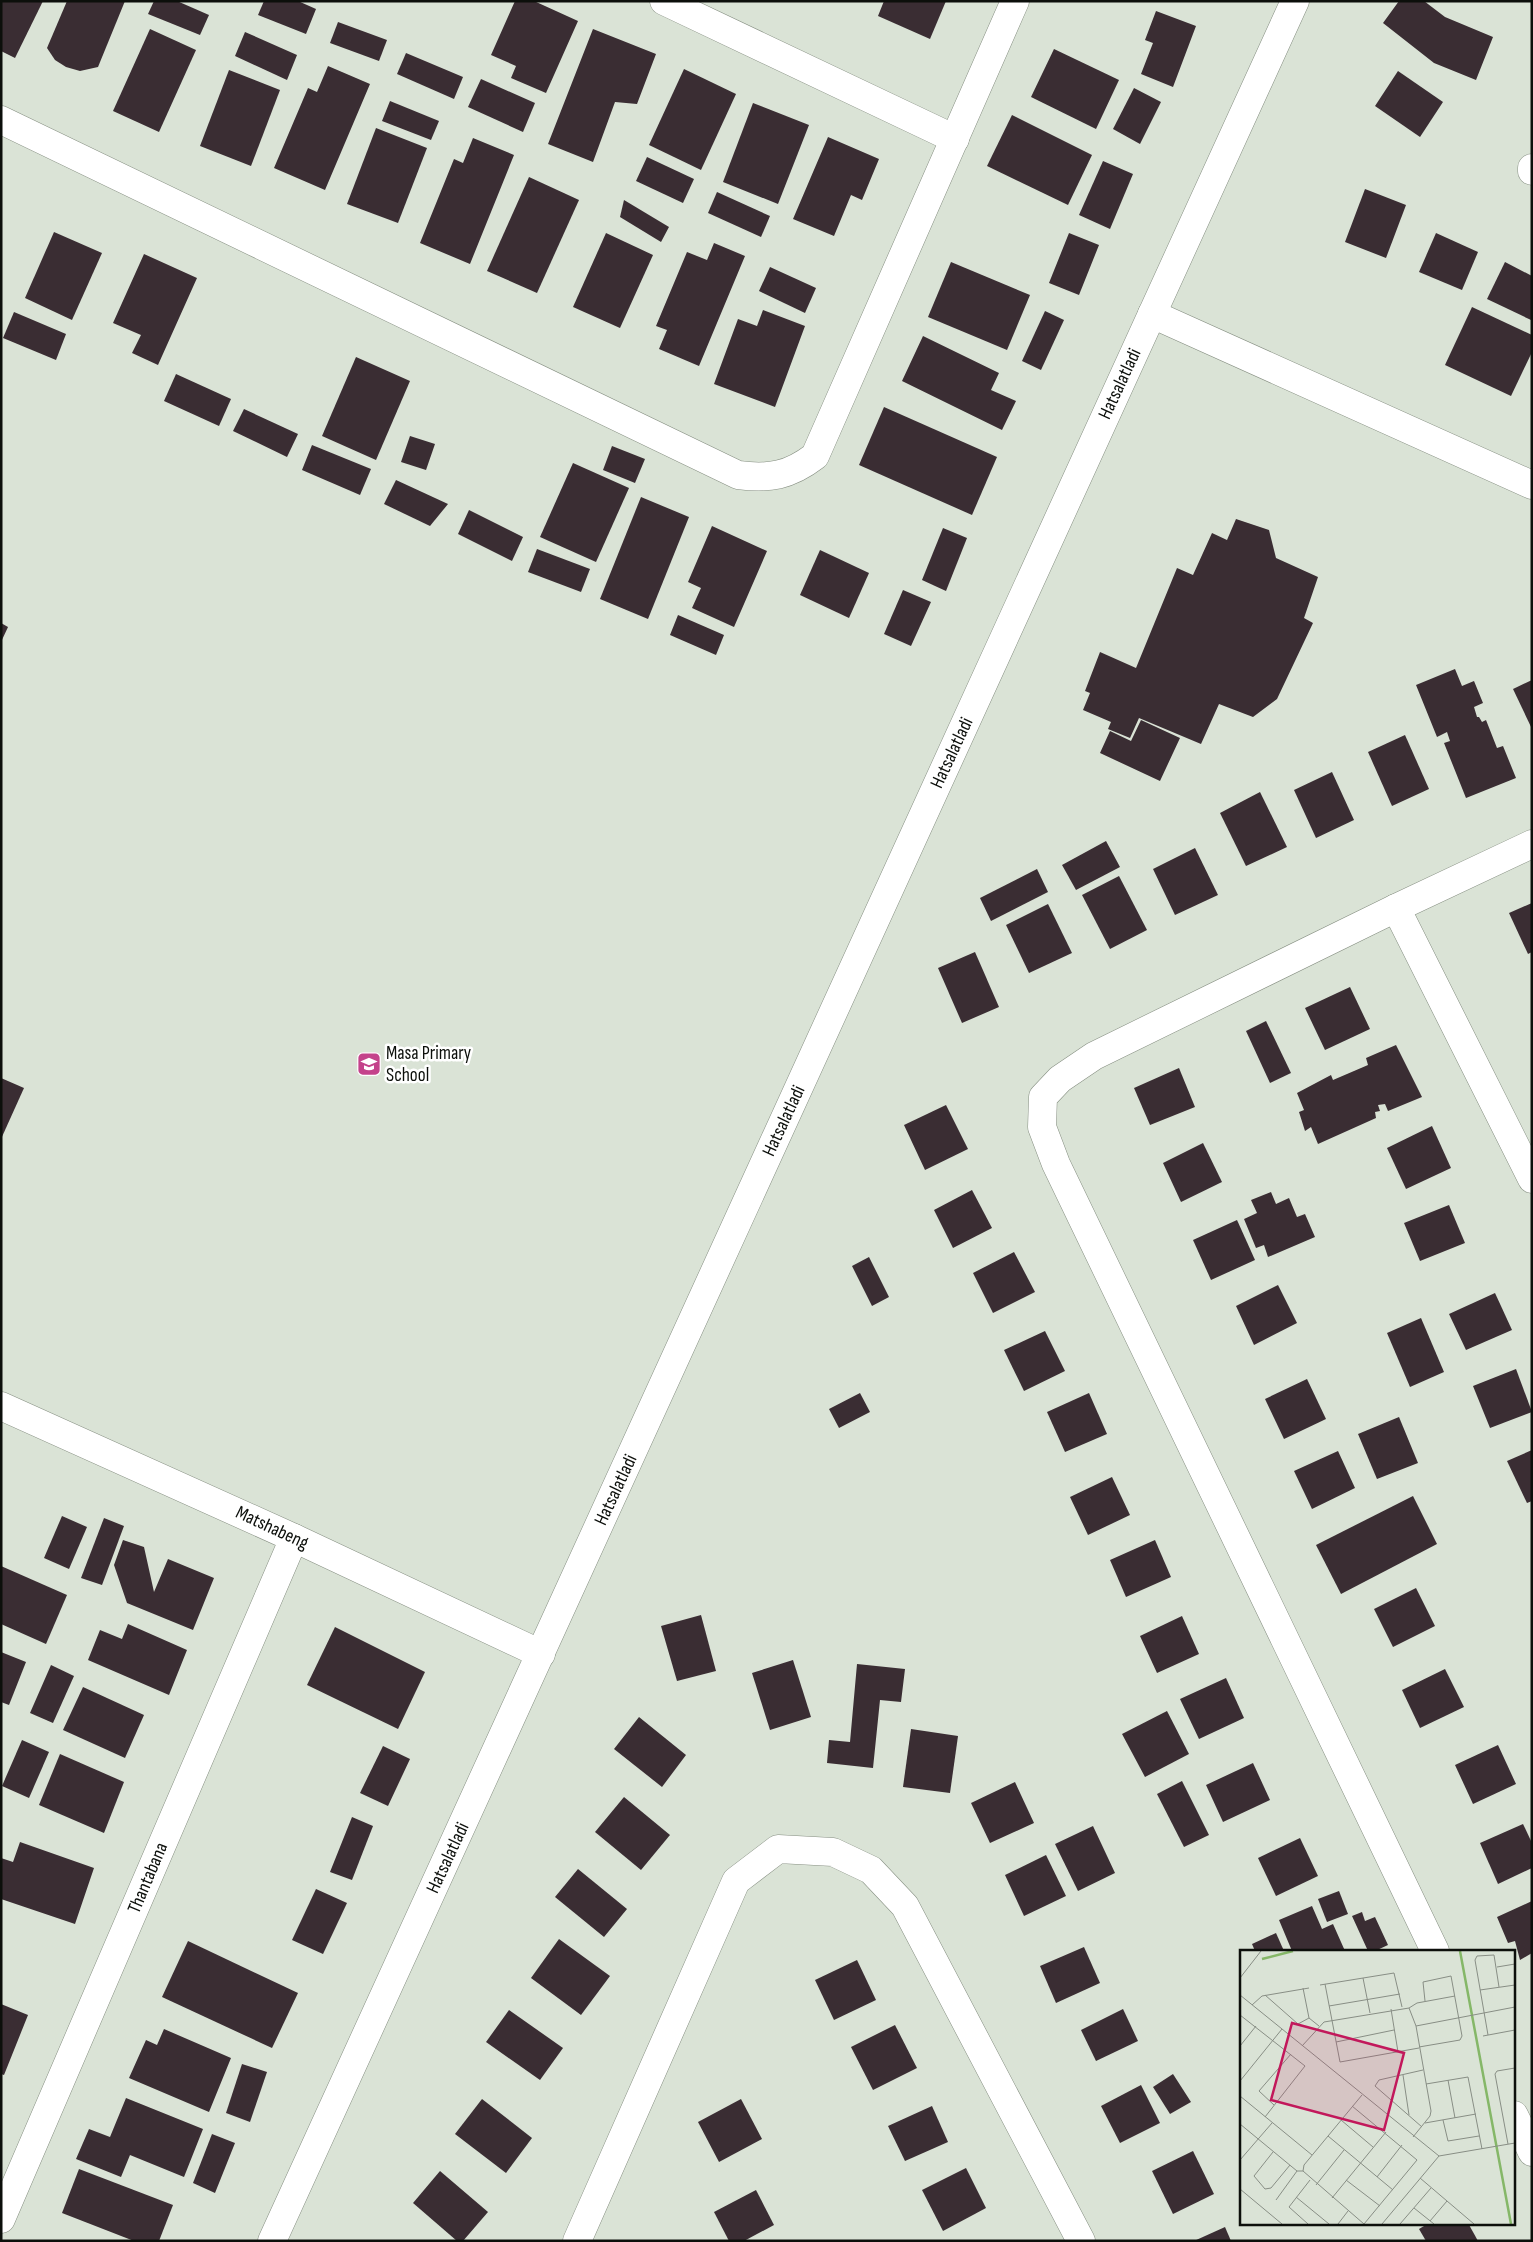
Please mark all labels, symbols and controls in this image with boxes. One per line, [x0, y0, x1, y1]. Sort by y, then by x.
street label: Hatsalatladi [1094, 345, 1146, 423]
street label: Hatsalatladi [926, 714, 978, 792]
place label: Masa Primary School [386, 1042, 472, 1087]
school or university icon: Masa Primary School [356, 1051, 382, 1077]
street label: Hatsalatladi [758, 1082, 810, 1160]
street label: Hatsalatladi [590, 1451, 642, 1529]
street label: Matshabeng [232, 1501, 312, 1555]
street label: Hatsalatladi [422, 1819, 474, 1897]
street label: Thantabana [123, 1839, 173, 1917]
inset map [1240, 1950, 1516, 2224]

